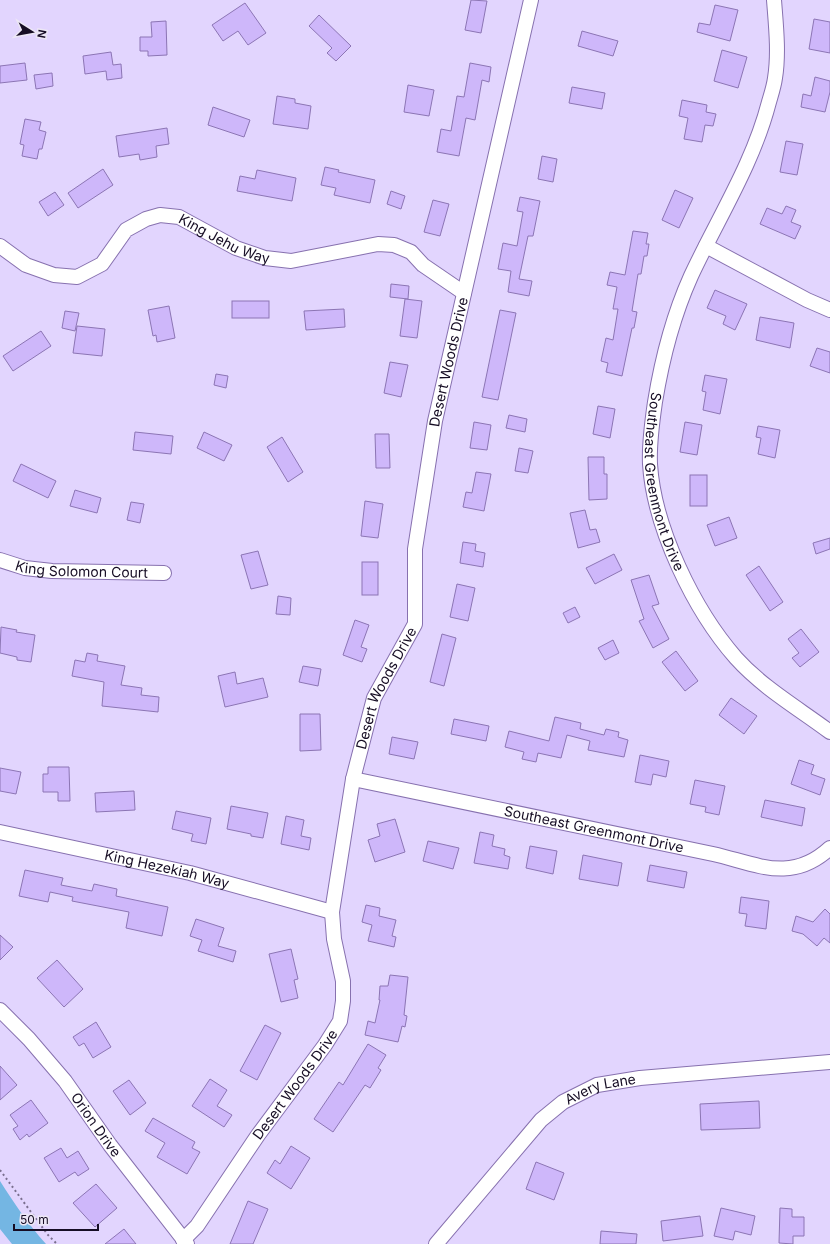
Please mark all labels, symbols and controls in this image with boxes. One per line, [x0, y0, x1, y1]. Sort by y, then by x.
north arrow [12, 12, 52, 52]
text: N [34, 28, 49, 39]
street label: King Jehu Way [176, 210, 271, 266]
street label: Desert Woods Drive [425, 296, 471, 428]
street label: Southeast Greenmont Drive [642, 391, 688, 573]
street label: King Solomon Court [13, 556, 149, 581]
street label: Desert Woods Drive [352, 624, 420, 751]
street label: Southeast Greenmont Drive [503, 802, 685, 856]
street label: King Hezekiah Way [103, 846, 232, 891]
street label: Desert Woods Drive [249, 1026, 341, 1143]
street label: Avery Lane [562, 1070, 637, 1108]
street label: Orion Drive [68, 1089, 125, 1160]
scale bar [14, 1206, 98, 1232]
text: 50 m [20, 1212, 49, 1227]

